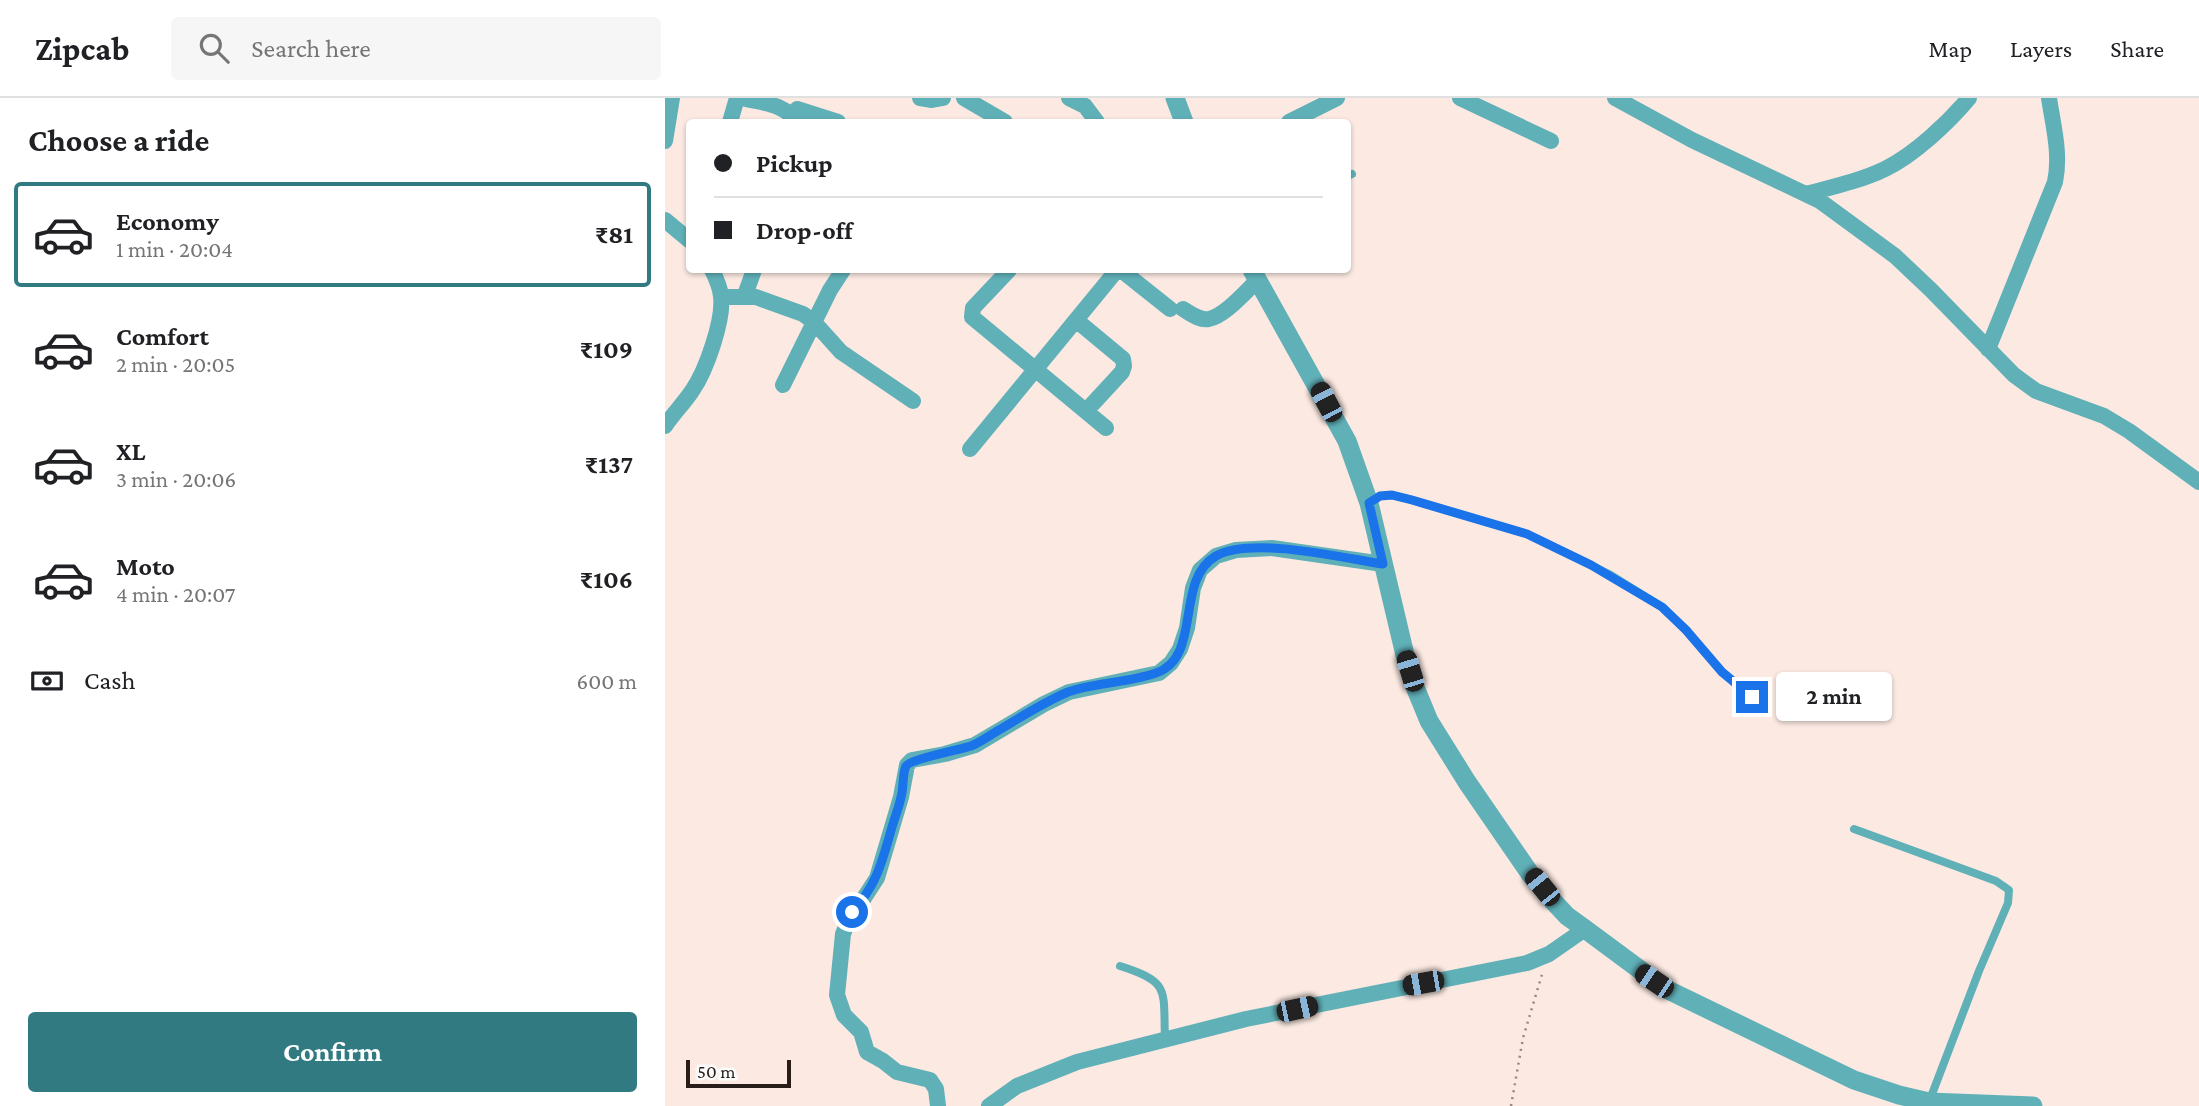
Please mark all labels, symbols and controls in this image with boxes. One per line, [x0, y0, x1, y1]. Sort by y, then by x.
search box [171, 17, 661, 80]
icon: search [195, 29, 233, 67]
text: Zipcab [35, 30, 129, 67]
text: Search here [251, 34, 371, 63]
text: Map [1928, 35, 1972, 62]
text: Layers [2010, 35, 2072, 62]
text: Share [2110, 35, 2164, 62]
text: Choose a ride [28, 122, 209, 158]
text: Pickup [756, 149, 833, 178]
icon: car [32, 203, 95, 266]
text: Economy [116, 207, 219, 236]
text: Drop-off [756, 216, 853, 245]
text: ₹81 [595, 220, 633, 249]
text: 1 min · 20:04 [116, 236, 233, 262]
icon: car [32, 318, 95, 381]
text: Comfort [116, 322, 209, 351]
text: ₹109 [580, 335, 633, 364]
text: 2 min · 20:05 [116, 351, 235, 377]
car [1307, 379, 1346, 425]
icon: car [32, 433, 95, 496]
text: XL [116, 437, 145, 466]
text: ₹137 [585, 450, 633, 479]
text: 3 min · 20:06 [116, 466, 236, 492]
icon: car [32, 548, 95, 611]
text: Moto [116, 552, 175, 581]
text: ₹106 [580, 565, 633, 594]
text: 4 min · 20:07 [116, 581, 235, 607]
car [1394, 648, 1427, 694]
icon: cash [28, 662, 66, 700]
text: Cash [84, 666, 135, 695]
text: 600 m [577, 668, 637, 694]
callout: 2 min [1777, 672, 1892, 722]
route end [1736, 681, 1768, 713]
text: 2 min [1806, 683, 1862, 709]
car [1521, 864, 1564, 910]
route start [836, 896, 868, 928]
car [1631, 961, 1678, 1001]
car [1401, 969, 1446, 997]
car [1275, 994, 1320, 1024]
button: Confirm [28, 1012, 637, 1092]
scale bar [686, 1057, 791, 1089]
text: 50 m [697, 1061, 736, 1082]

